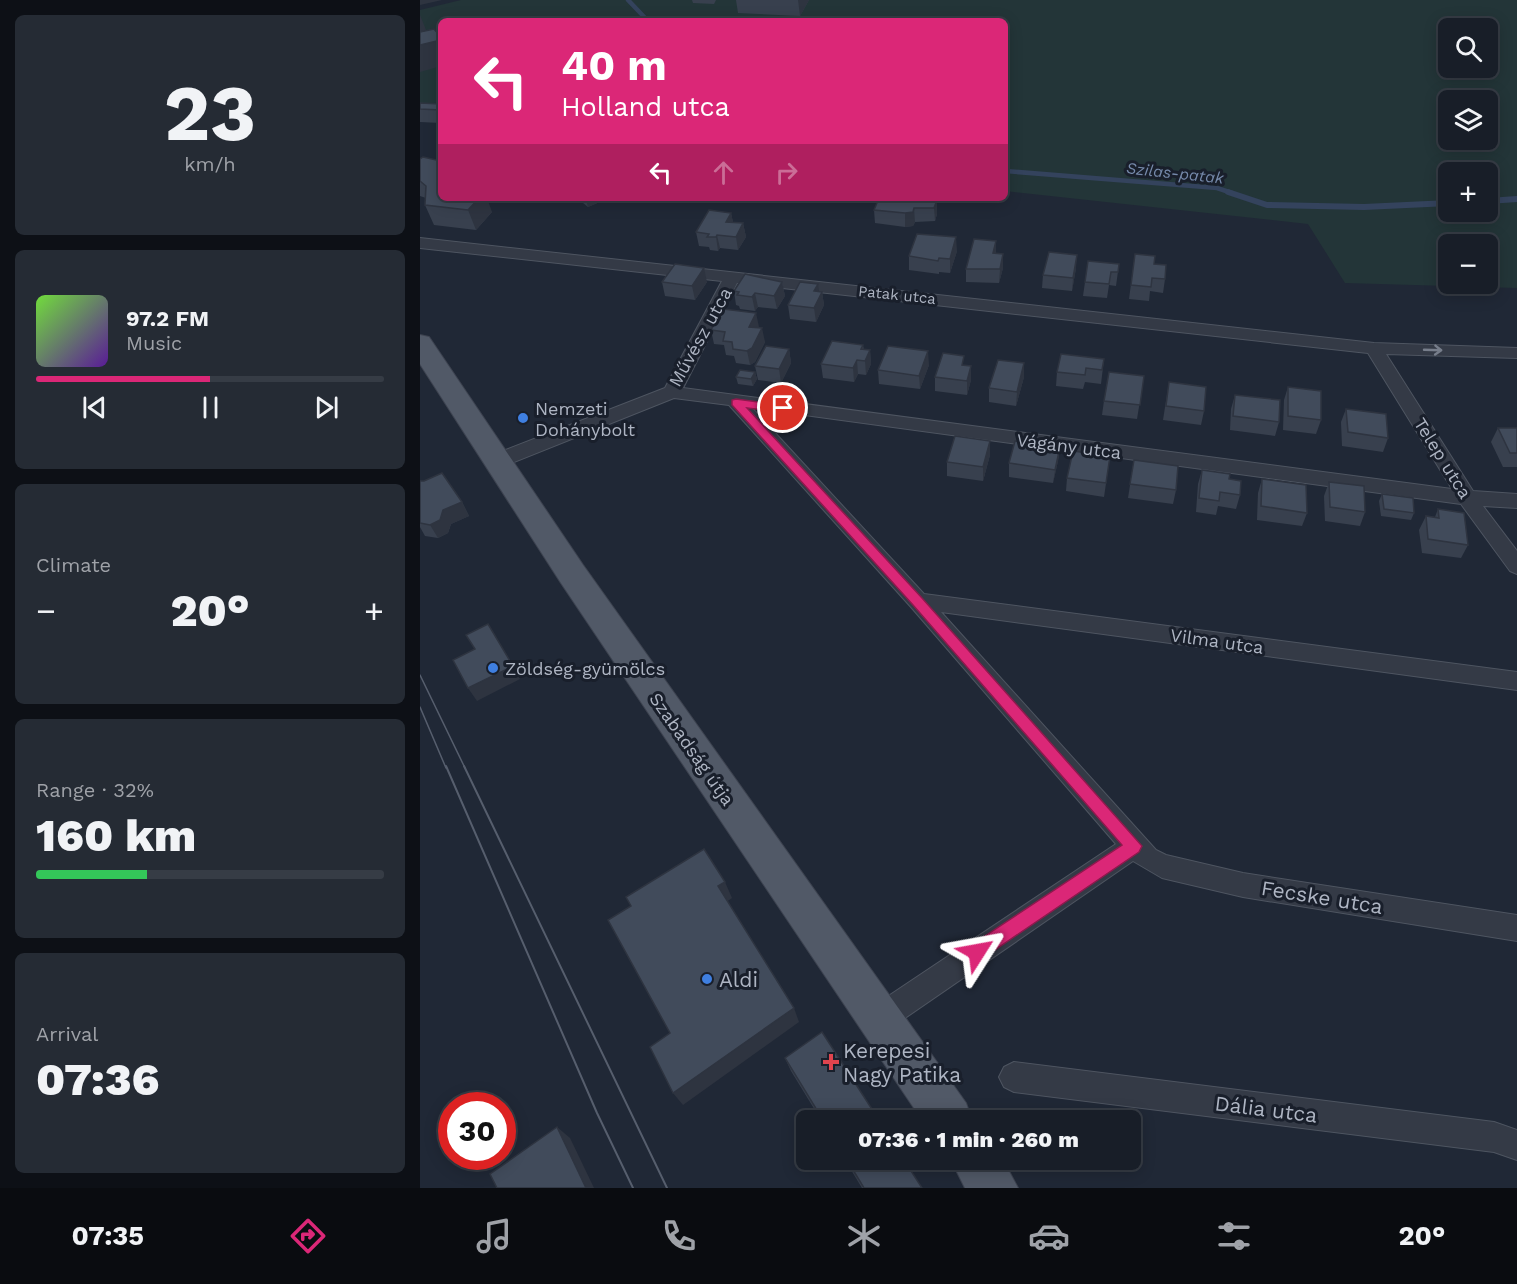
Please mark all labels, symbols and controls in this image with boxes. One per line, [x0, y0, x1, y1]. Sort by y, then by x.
map controls [1438, 18, 1498, 294]
button: search [1438, 18, 1498, 78]
text: 40 m [561, 41, 667, 90]
icon: left [462, 42, 540, 120]
text: 23 [164, 67, 256, 159]
button: layers [1438, 90, 1498, 150]
text: Holland utca [561, 91, 730, 123]
text: km/h [184, 152, 236, 176]
icon: left [644, 156, 677, 189]
icon: ahead [707, 156, 740, 189]
icon: right [770, 156, 803, 189]
water label: Szilas-patak [1125, 158, 1226, 188]
button: + [1438, 162, 1498, 222]
button: − [1438, 234, 1498, 294]
street label: Patak utca [857, 282, 937, 308]
street label: Művész utca [664, 284, 736, 390]
text: 97.2 FM [126, 306, 209, 331]
text: Music [126, 331, 182, 355]
one-way arrow [1422, 344, 1442, 355]
pin [757, 382, 808, 433]
icon: previous [78, 391, 111, 424]
icon: pause [194, 391, 227, 424]
icon: next [310, 391, 343, 424]
icon: arrive [766, 391, 799, 424]
place label: Nemzeti Dohánybolt [535, 398, 636, 440]
marker: Nemzeti Dohánybolt [516, 411, 530, 425]
street label: Telep utca [1410, 414, 1476, 502]
street label: Vágány utca [1015, 429, 1123, 463]
text: Climate [36, 553, 111, 577]
text: 20° [170, 584, 250, 637]
text: − [36, 591, 56, 630]
text: + [364, 591, 384, 630]
street label: Vilma utca [1169, 624, 1265, 658]
place label: Zöldség-gyümölcs [505, 658, 665, 679]
marker: Zöldség-gyümölcs [486, 661, 500, 675]
street label: Szabadság útja [645, 688, 739, 810]
text: Range · 32% [36, 778, 154, 802]
text: 160 km [36, 809, 196, 862]
street label: Fecske utca [1259, 875, 1385, 919]
position arrow [945, 920, 1009, 984]
place label: Aldi [719, 967, 758, 992]
marker: Aldi [700, 972, 714, 986]
text: Arrival [36, 1022, 98, 1046]
place label: Kerepesi Nagy Patika [843, 1038, 961, 1087]
text: 07:36 [36, 1053, 159, 1106]
marker: Kerepesi Nagy Patika [824, 1055, 838, 1069]
street label: Dália utca [1213, 1090, 1319, 1128]
speed limit sign: 30 [438, 1092, 516, 1170]
text: 07:36 · 1 min · 260 m [858, 1127, 1079, 1152]
icon: directions [287, 1215, 329, 1257]
icon: music [473, 1215, 515, 1257]
icon: phone [658, 1215, 700, 1257]
icon: climate [843, 1215, 885, 1257]
icon: car [1028, 1215, 1070, 1257]
icon: filters [1213, 1215, 1255, 1257]
text: 07:35 [72, 1220, 144, 1252]
text: 20° [1398, 1220, 1445, 1252]

